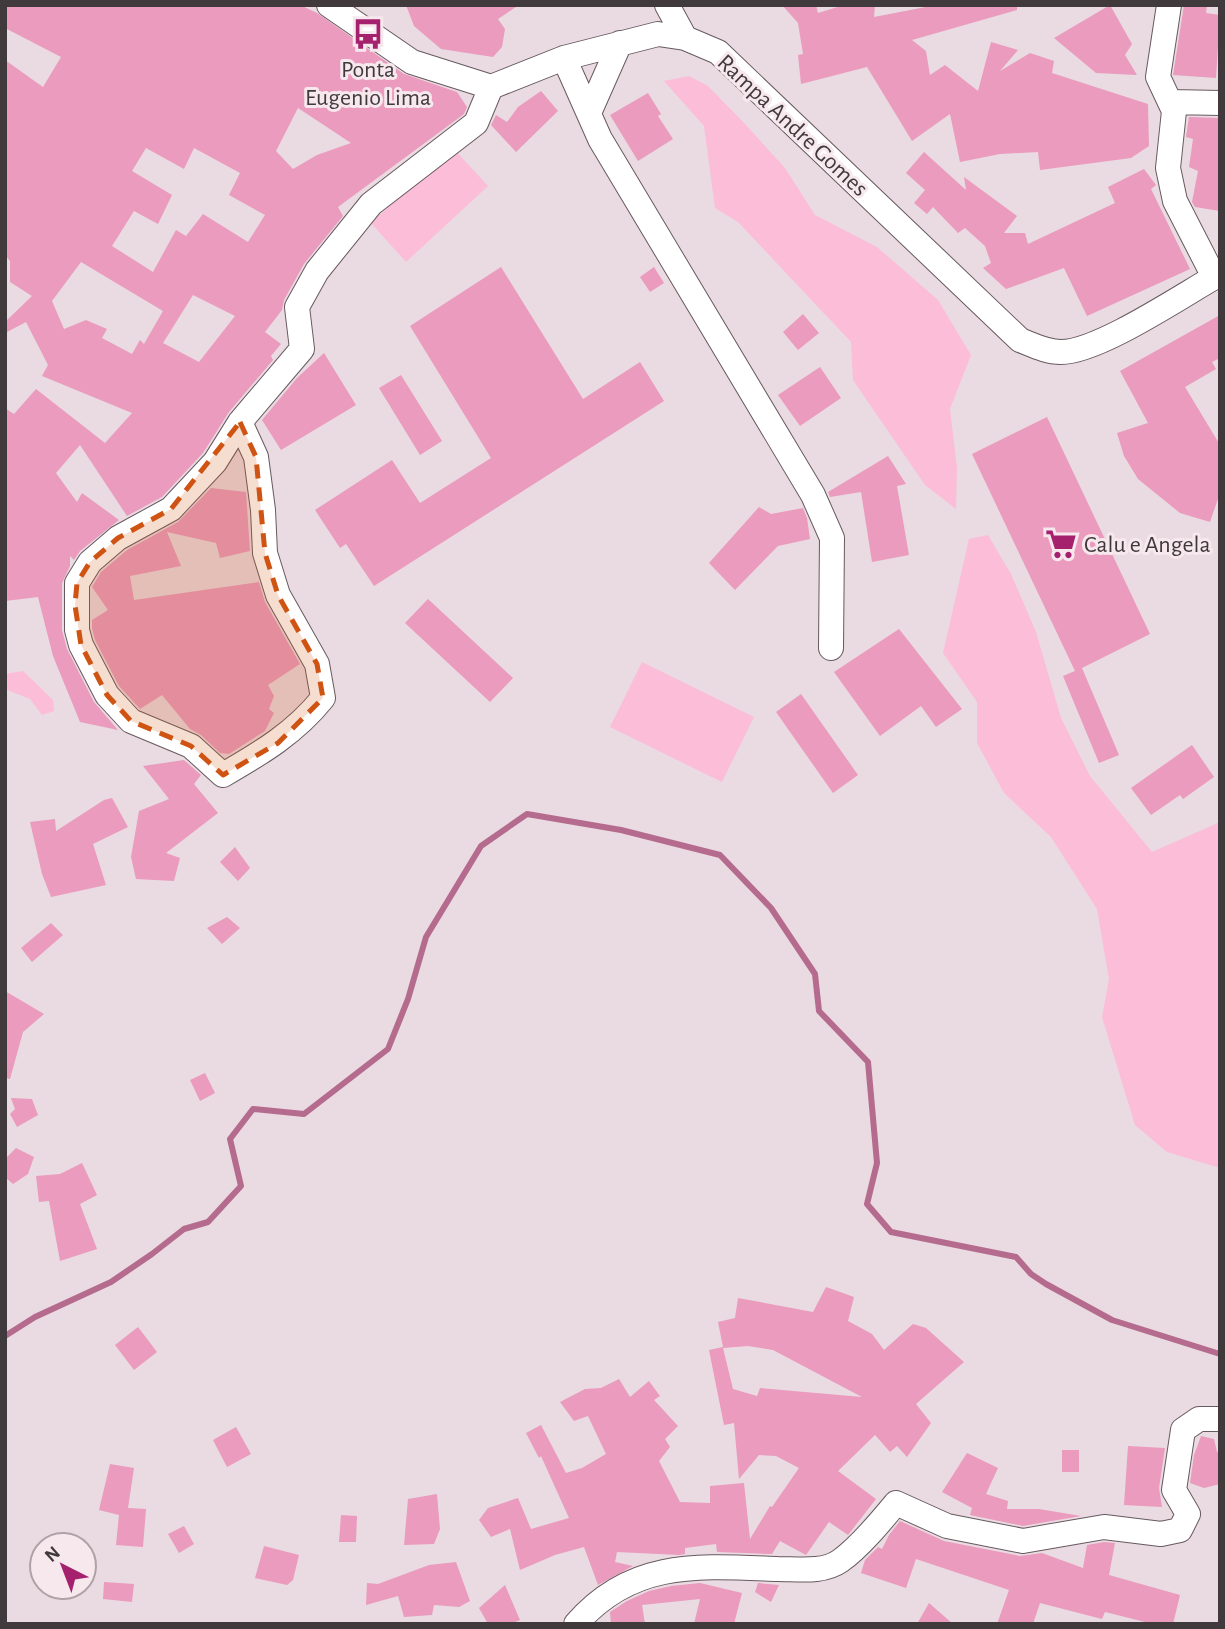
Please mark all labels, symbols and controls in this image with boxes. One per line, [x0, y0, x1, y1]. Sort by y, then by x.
bus stop icon: Ponta Eugenio Lima [351, 17, 385, 51]
street label: Rampa Andre Gomes [712, 50, 872, 201]
place label: Ponta Eugenio Lima [305, 58, 431, 110]
supermarket icon: Calu e Angela [1044, 527, 1078, 561]
place label: Calu e Angela [1084, 533, 1211, 557]
north arrow [28, 1531, 98, 1601]
text: N [41, 1543, 64, 1566]

